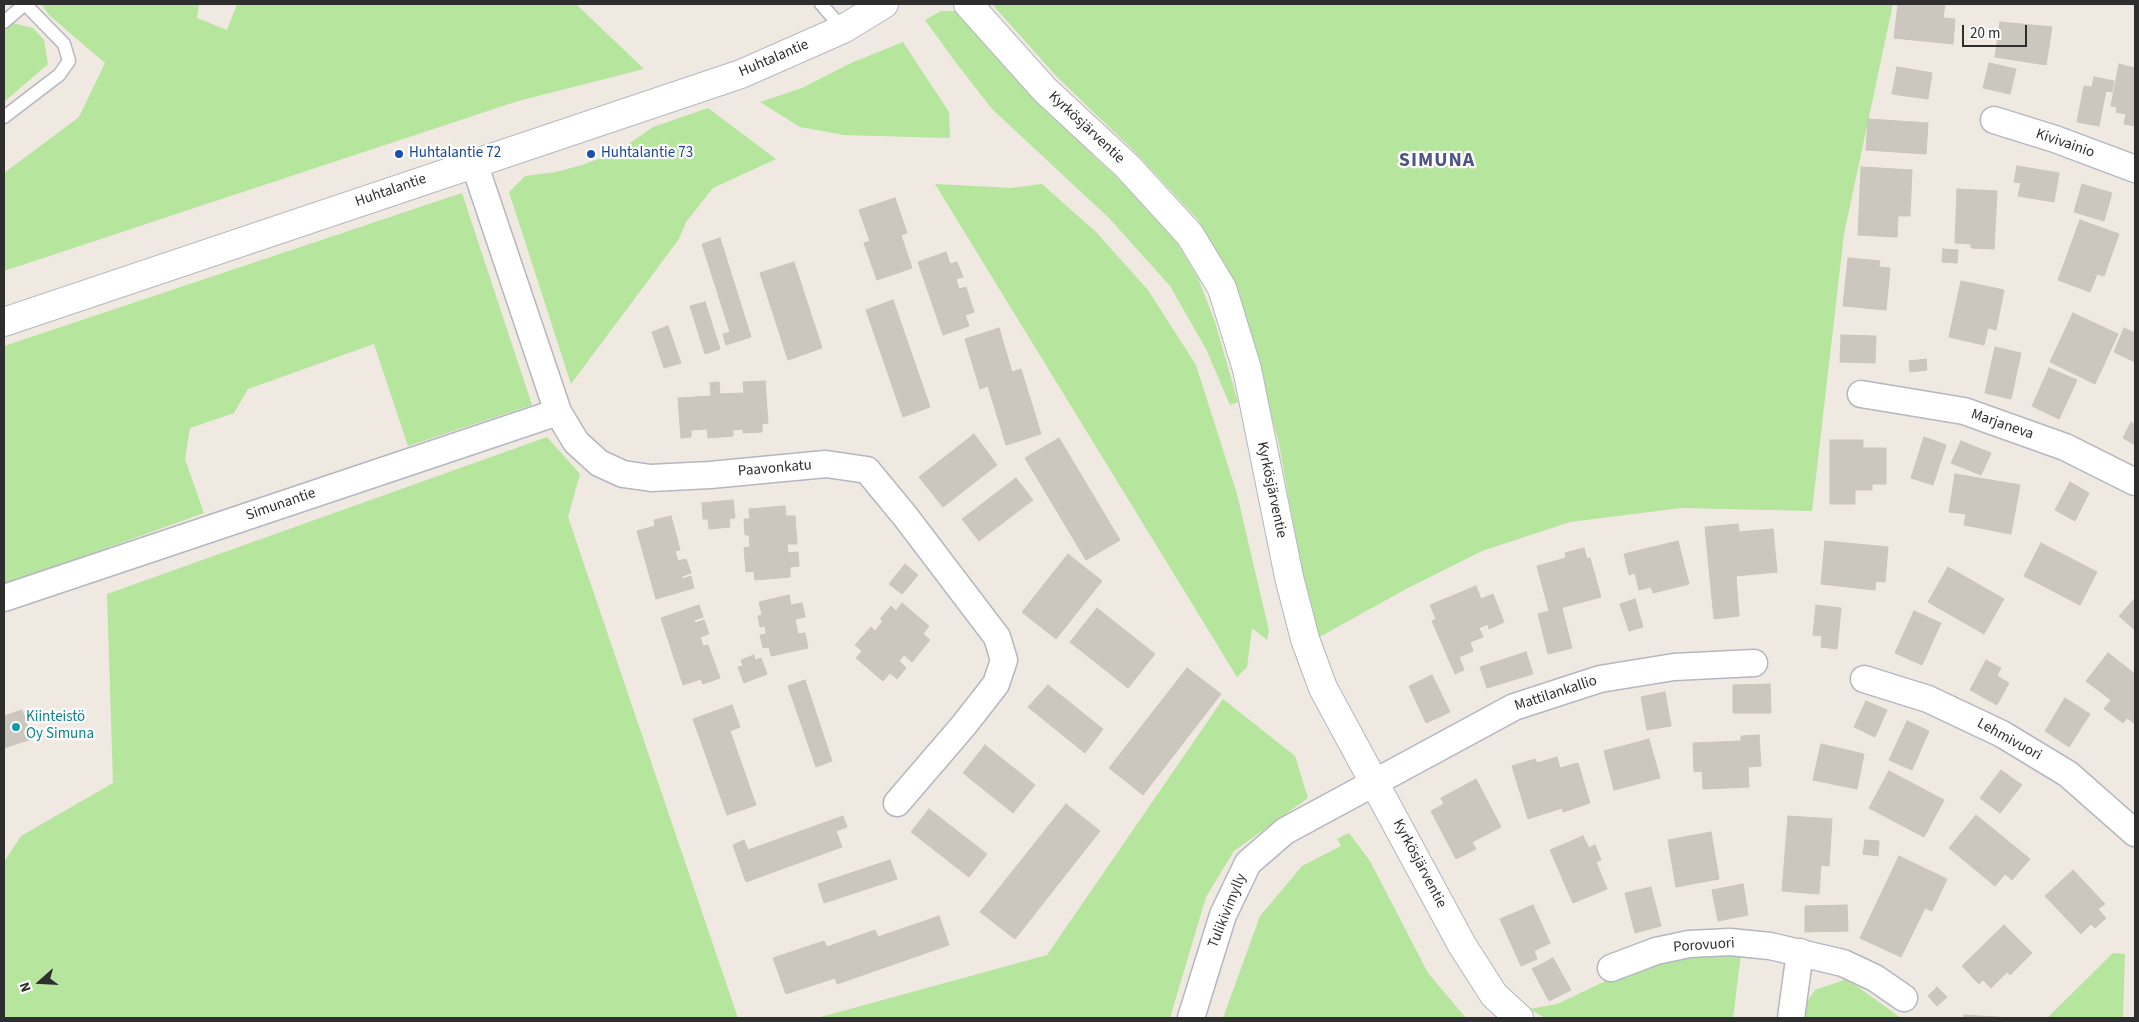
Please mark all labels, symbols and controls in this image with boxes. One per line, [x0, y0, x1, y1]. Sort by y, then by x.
scale bar [1964, 15, 2029, 47]
text: 20 m [1970, 23, 2000, 44]
street label: Huhtalantie [736, 36, 812, 82]
street label: Kyrkösjärventie [1044, 88, 1128, 168]
street label: Kivivainio [2033, 126, 2097, 162]
place label: Huhtalantie 72 [409, 145, 501, 163]
place label: Huhtalantie 73 [601, 145, 693, 163]
marker: Huhtalantie 72 [393, 148, 405, 160]
marker: Huhtalantie 73 [585, 148, 597, 160]
district label: SIMUNA [1398, 150, 1476, 174]
street label: Huhtalantie [353, 170, 429, 212]
street label: Marjaneva [1968, 406, 2036, 444]
street label: Kyrkösjärventie [1252, 440, 1290, 540]
street label: Paavonkatu [737, 457, 813, 481]
street label: Simunantie [244, 485, 318, 525]
street label: Mattilankallio [1512, 672, 1600, 716]
place label: Kiinteistö Oy Simuna [26, 709, 94, 744]
street label: Lehmivuori [1974, 715, 2044, 765]
marker: Kiinteistö Oy Simuna [10, 721, 22, 733]
street label: Kyrkösjärventie [1388, 817, 1450, 911]
street label: Tulikivimylly [1205, 871, 1251, 951]
street label: Porovuori [1673, 935, 1735, 957]
north arrow [15, 957, 65, 1007]
text: N [15, 979, 37, 995]

